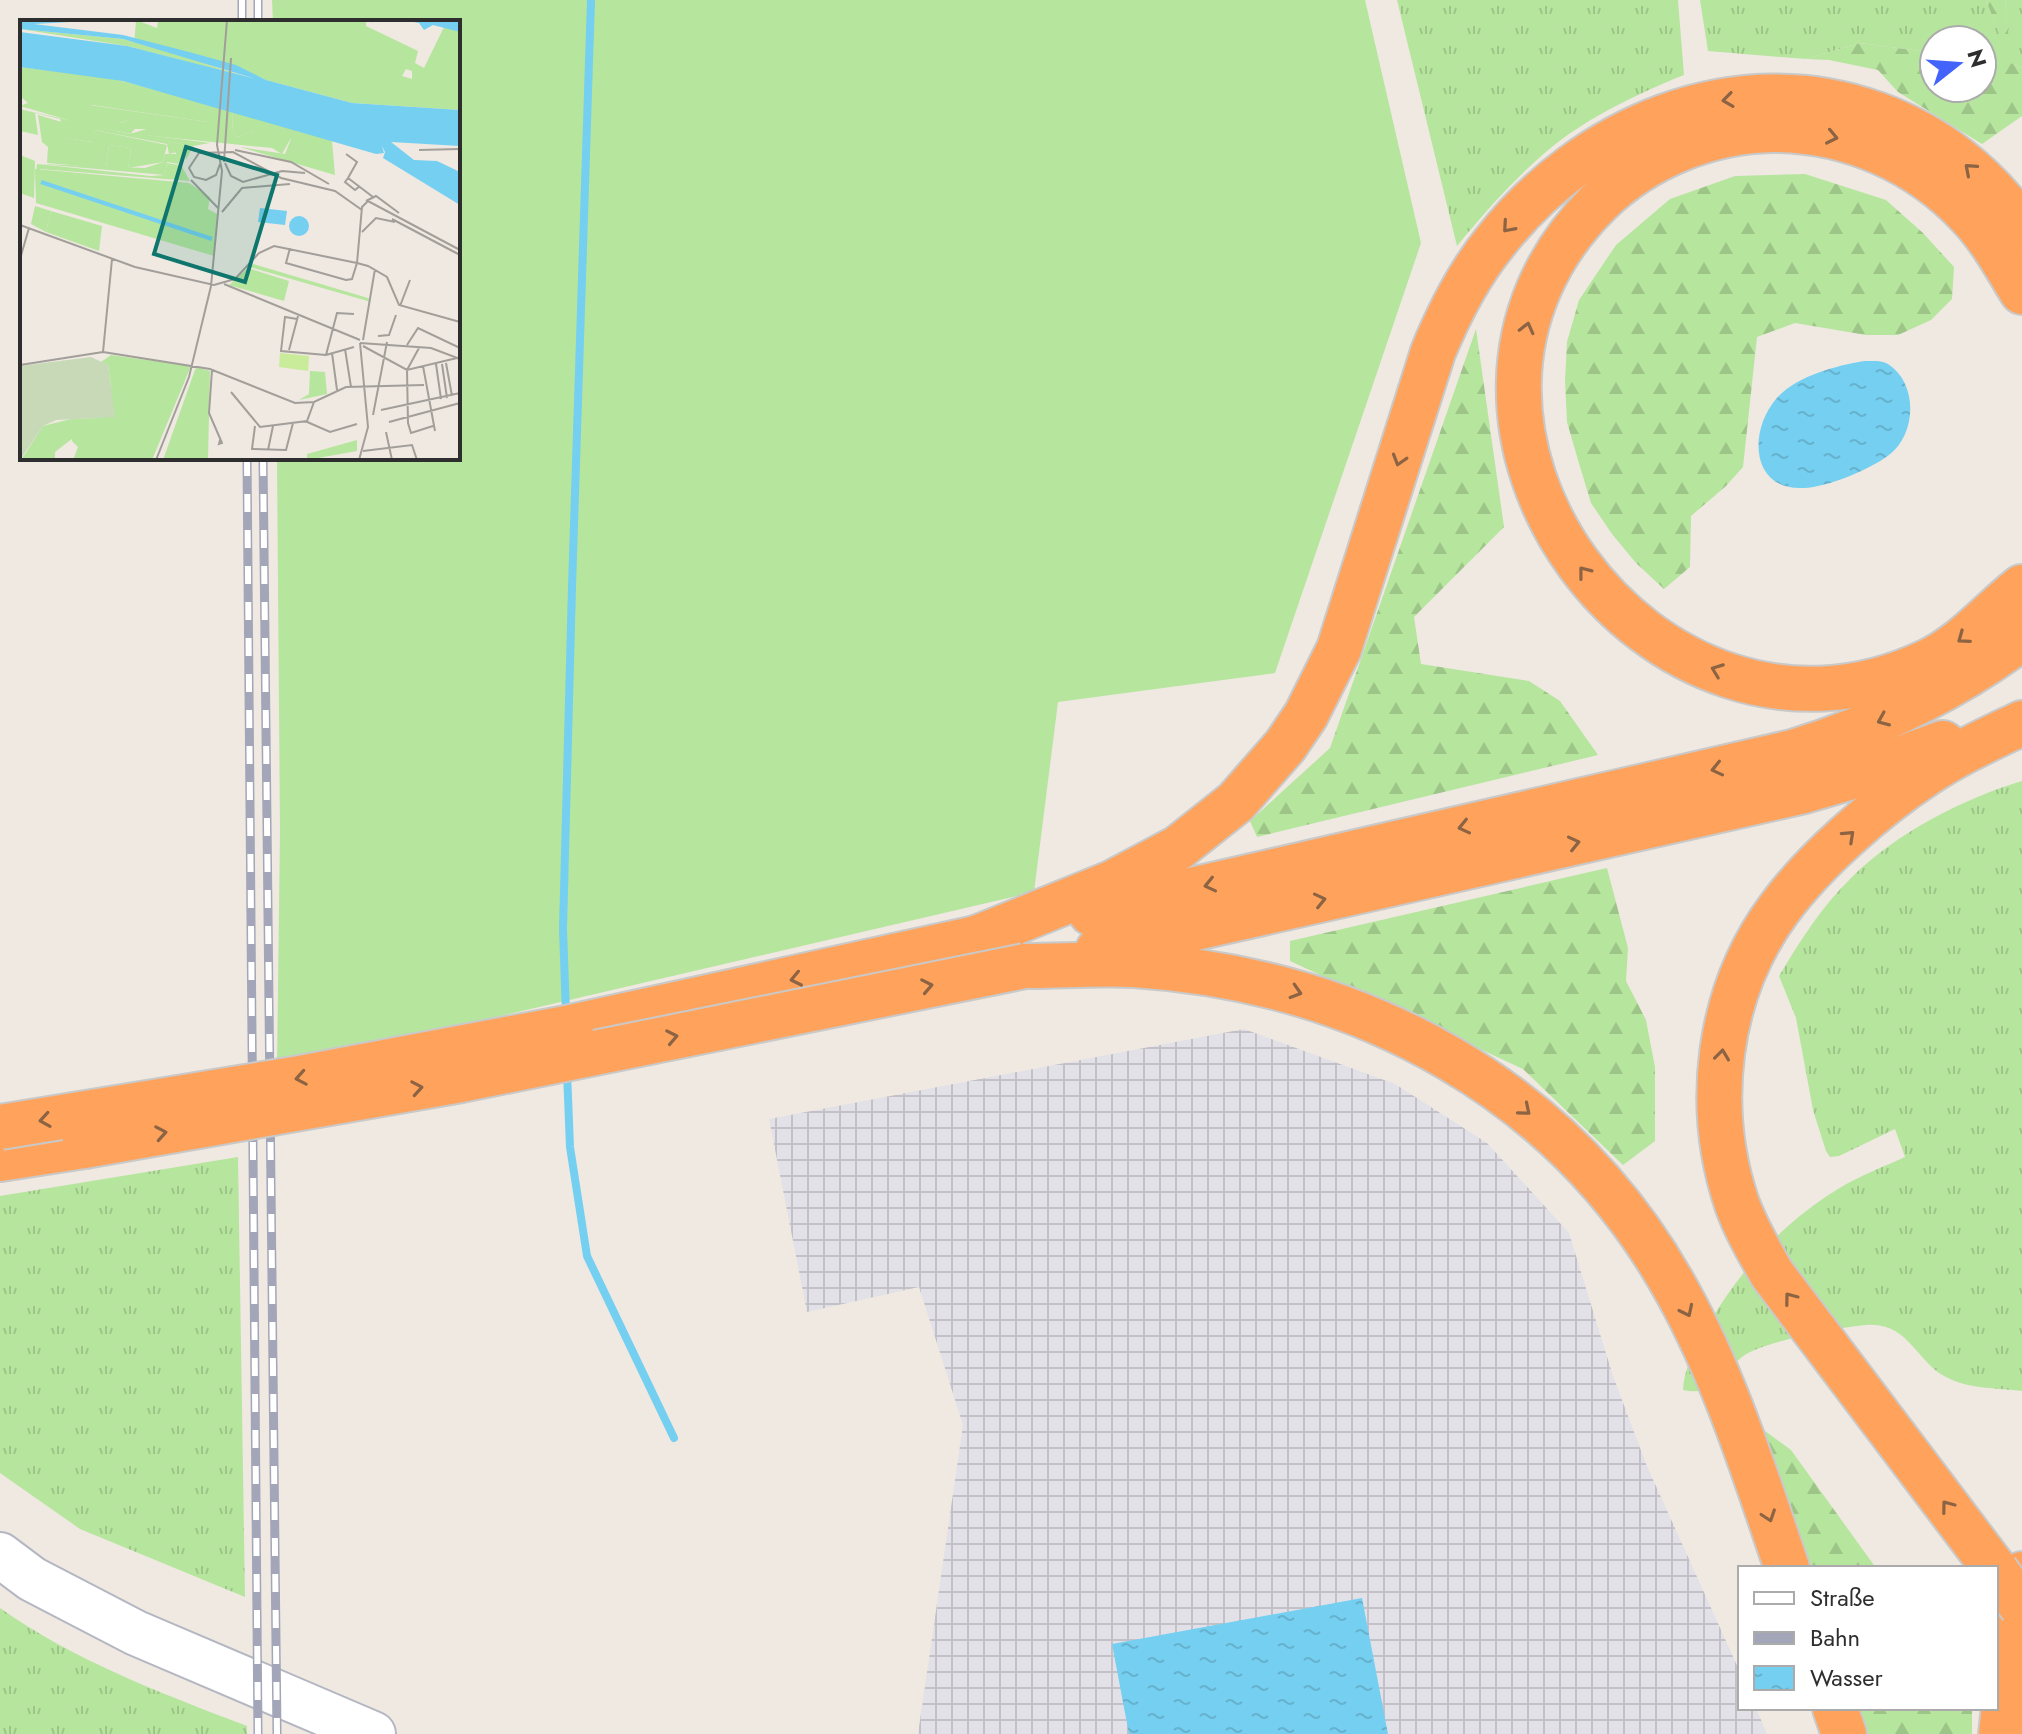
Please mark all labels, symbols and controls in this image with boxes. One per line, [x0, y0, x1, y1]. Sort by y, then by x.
inset map [20, 20, 460, 460]
north arrow [1918, 24, 1998, 104]
text: N [1959, 45, 1995, 71]
one-way arrow [1721, 91, 1735, 108]
one-way arrow [1825, 128, 1839, 145]
one-way arrow [1965, 164, 1979, 179]
one-way arrow [1503, 217, 1518, 232]
one-way arrow [1517, 321, 1534, 335]
one-way arrow [1392, 452, 1408, 466]
one-way arrow [1579, 566, 1593, 581]
one-way arrow [1958, 629, 1972, 643]
one-way arrow [1711, 663, 1725, 680]
one-way arrow [1877, 711, 1891, 727]
one-way arrow [1711, 760, 1725, 777]
one-way arrow [1458, 818, 1471, 835]
one-way arrow [1840, 831, 1855, 845]
one-way arrow [1566, 835, 1580, 852]
one-way arrow [1204, 876, 1218, 893]
one-way arrow [1313, 892, 1326, 909]
one-way arrow [789, 970, 803, 987]
one-way arrow [920, 978, 933, 995]
one-way arrow [1288, 983, 1302, 999]
one-way arrow [666, 1030, 679, 1047]
one-way arrow [1713, 1048, 1730, 1062]
one-way arrow [295, 1068, 308, 1085]
one-way arrow [411, 1081, 424, 1098]
one-way arrow [1516, 1100, 1531, 1115]
one-way arrow [38, 1111, 52, 1128]
one-way arrow [154, 1126, 168, 1143]
one-way arrow [1786, 1293, 1800, 1307]
one-way arrow [1677, 1302, 1693, 1317]
one-way arrow [1943, 1500, 1957, 1514]
one-way arrow [1760, 1509, 1776, 1523]
legend [1738, 1566, 1998, 1710]
text: Straße [1810, 1580, 1875, 1615]
text: Bahn [1810, 1620, 1860, 1655]
text: Wasser [1810, 1660, 1884, 1695]

